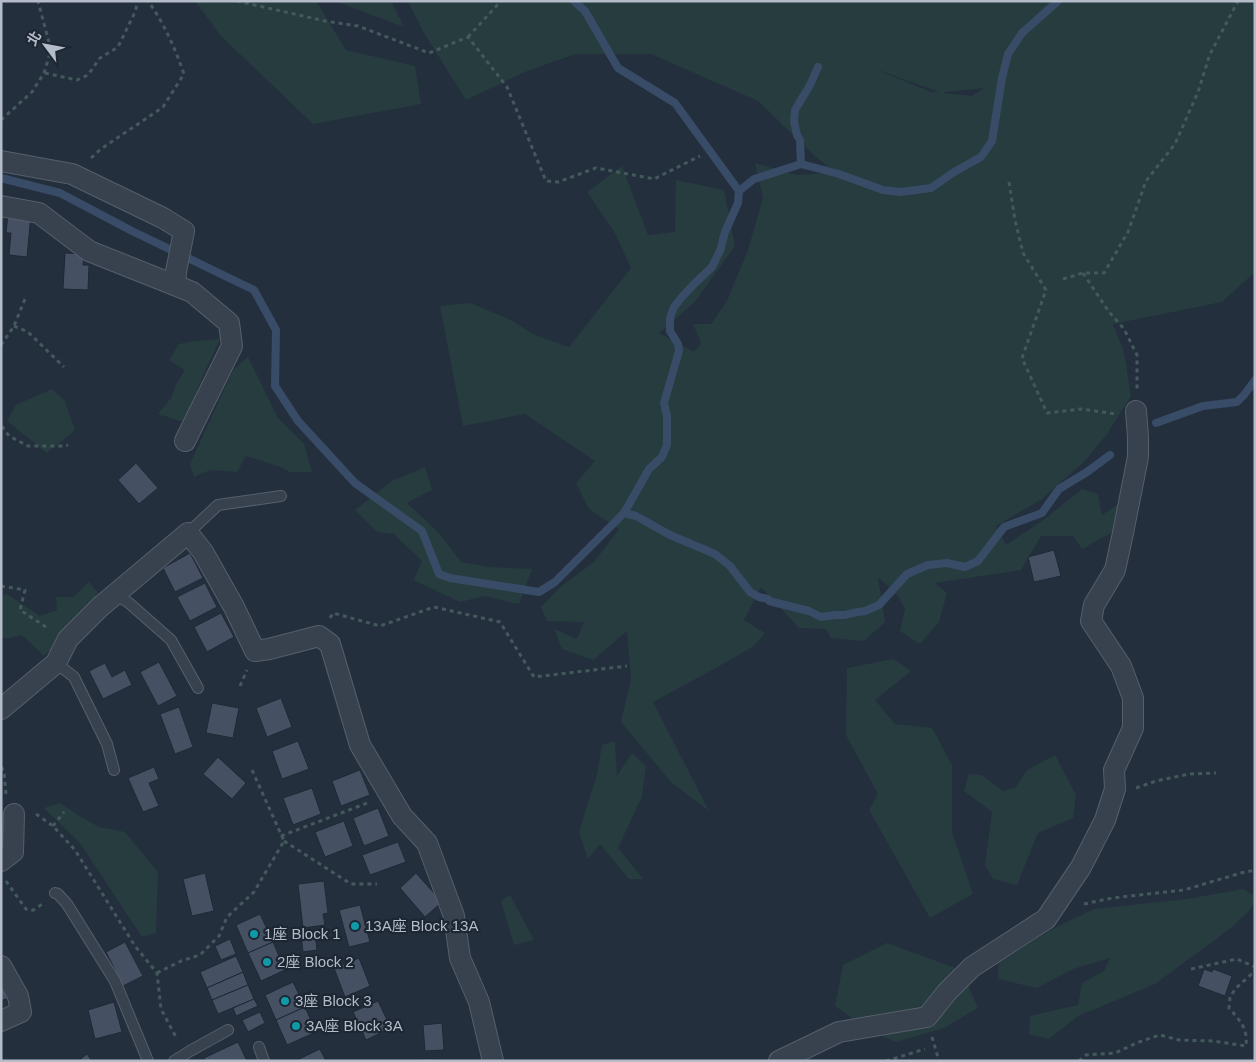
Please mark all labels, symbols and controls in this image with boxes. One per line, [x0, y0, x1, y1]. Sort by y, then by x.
north arrow [20, 20, 70, 70]
text: 北 [23, 28, 44, 48]
place label: 13A座 Block 13A [365, 917, 478, 934]
marker: 13A座 Block 13A [349, 920, 361, 932]
place label: 1座 Block 1 [264, 925, 341, 942]
marker: 1座 Block 1 [248, 928, 260, 940]
place label: 2座 Block 2 [277, 953, 354, 970]
marker: 2座 Block 2 [261, 956, 273, 968]
place label: 3座 Block 3 [295, 992, 372, 1009]
marker: 3座 Block 3 [279, 995, 291, 1007]
place label: 3A座 Block 3A [306, 1017, 403, 1034]
marker: 3A座 Block 3A [290, 1020, 302, 1032]

